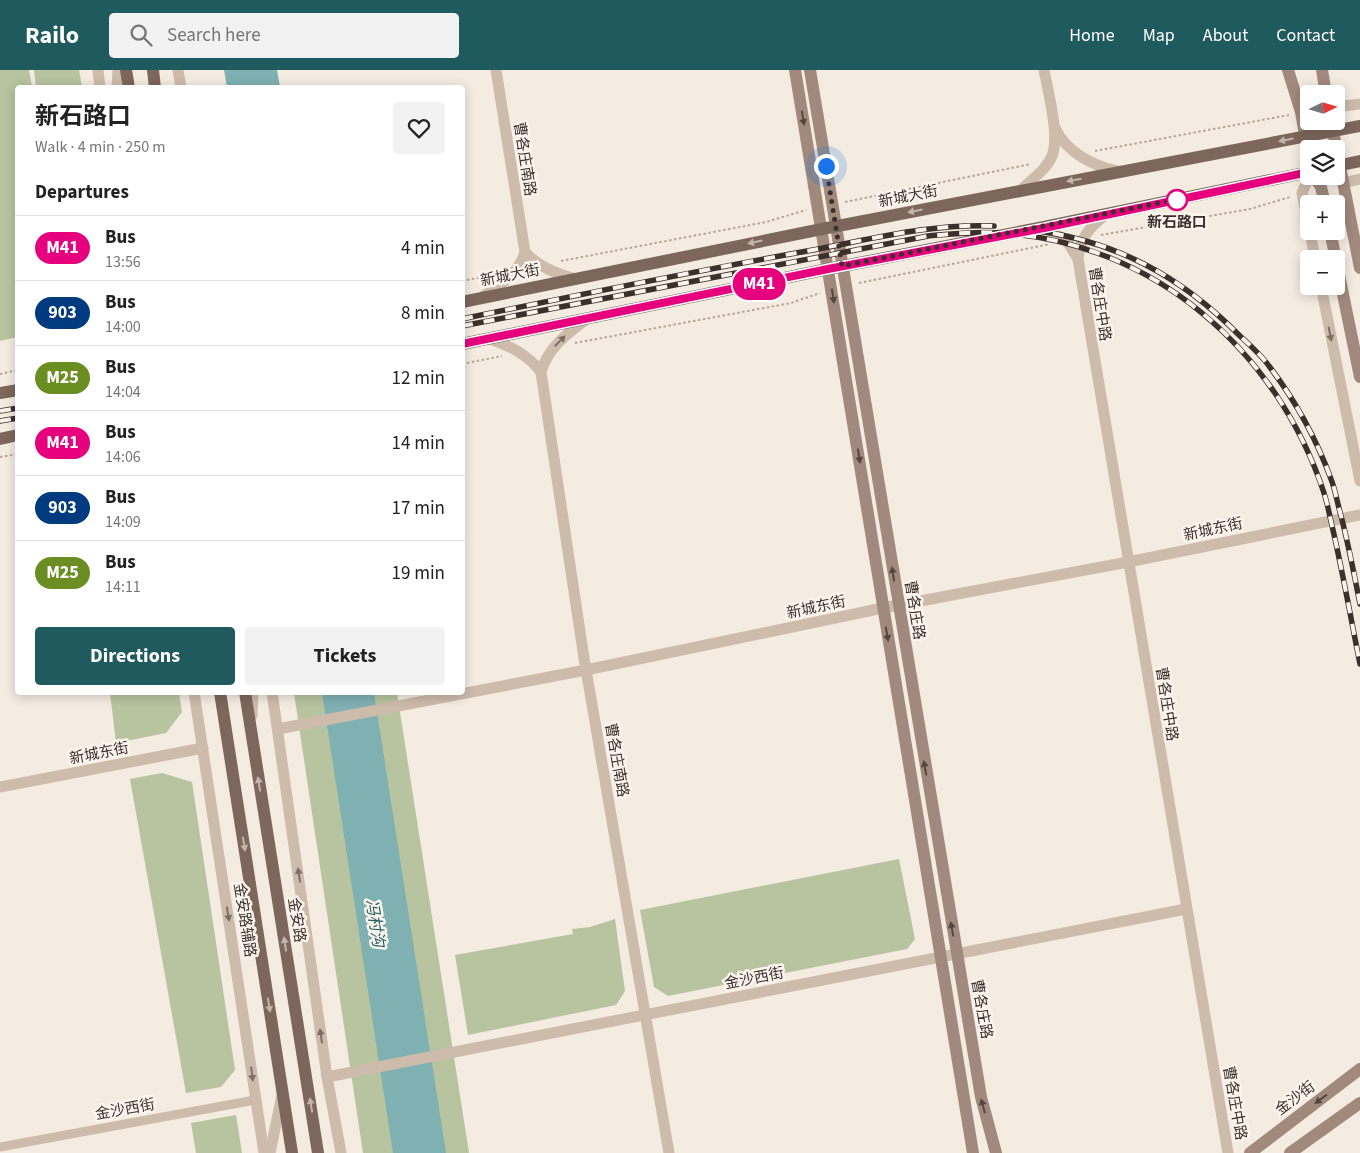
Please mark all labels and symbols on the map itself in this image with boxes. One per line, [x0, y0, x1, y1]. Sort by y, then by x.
north arrow [1300, 85, 1345, 130]
one-way arrow [799, 110, 807, 126]
street label: 曹各庄南路 [508, 120, 541, 198]
one-way arrow [1277, 137, 1293, 145]
your location [814, 154, 839, 179]
one-way arrow [1066, 177, 1082, 185]
street label: 新城大街 [877, 180, 940, 213]
marker: 新石路口 [1166, 189, 1188, 211]
one-way arrow [906, 207, 922, 215]
place label: 新石路口 [1147, 212, 1207, 233]
one-way arrow [748, 238, 763, 246]
street label: 新城大街 [479, 259, 542, 292]
street label: 曹各庄中路 [1083, 265, 1116, 343]
line badge: M41 [730, 268, 788, 300]
one-way arrow [829, 288, 837, 304]
one-way arrow [1327, 326, 1335, 342]
one-way arrow [553, 336, 565, 348]
one-way arrow [855, 448, 863, 464]
street label: 新城东街 [1182, 513, 1245, 546]
one-way arrow [888, 565, 896, 581]
street label: 曹各庄路 [899, 579, 930, 641]
street label: 新城东街 [785, 591, 848, 624]
one-way arrow [884, 626, 892, 642]
street label: 曹各庄中路 [1150, 665, 1183, 743]
street label: 曹各庄南路 [600, 721, 633, 799]
street label: 新城东街 [68, 737, 131, 770]
one-way arrow [921, 760, 929, 776]
one-way arrow [254, 776, 262, 792]
one-way arrow [241, 837, 249, 853]
one-way arrow [294, 867, 302, 883]
street label: 金安路辅路 [228, 881, 261, 959]
street label: 金安路 [283, 896, 310, 944]
water label: 冯村沟 [360, 898, 390, 951]
one-way arrow [225, 906, 233, 922]
one-way arrow [948, 920, 956, 936]
one-way arrow [280, 936, 288, 952]
street label: 金沙西街 [723, 962, 786, 995]
street label: 曹各庄路 [966, 978, 997, 1040]
one-way arrow [265, 997, 273, 1013]
one-way arrow [317, 1027, 325, 1043]
street label: 曹各庄中路 [1218, 1064, 1251, 1142]
one-way arrow [248, 1067, 256, 1083]
street label: 金沙街 [1271, 1076, 1320, 1120]
one-way arrow [1315, 1093, 1328, 1104]
street label: 金沙西街 [94, 1094, 156, 1125]
one-way arrow [307, 1096, 315, 1112]
one-way arrow [979, 1098, 987, 1113]

